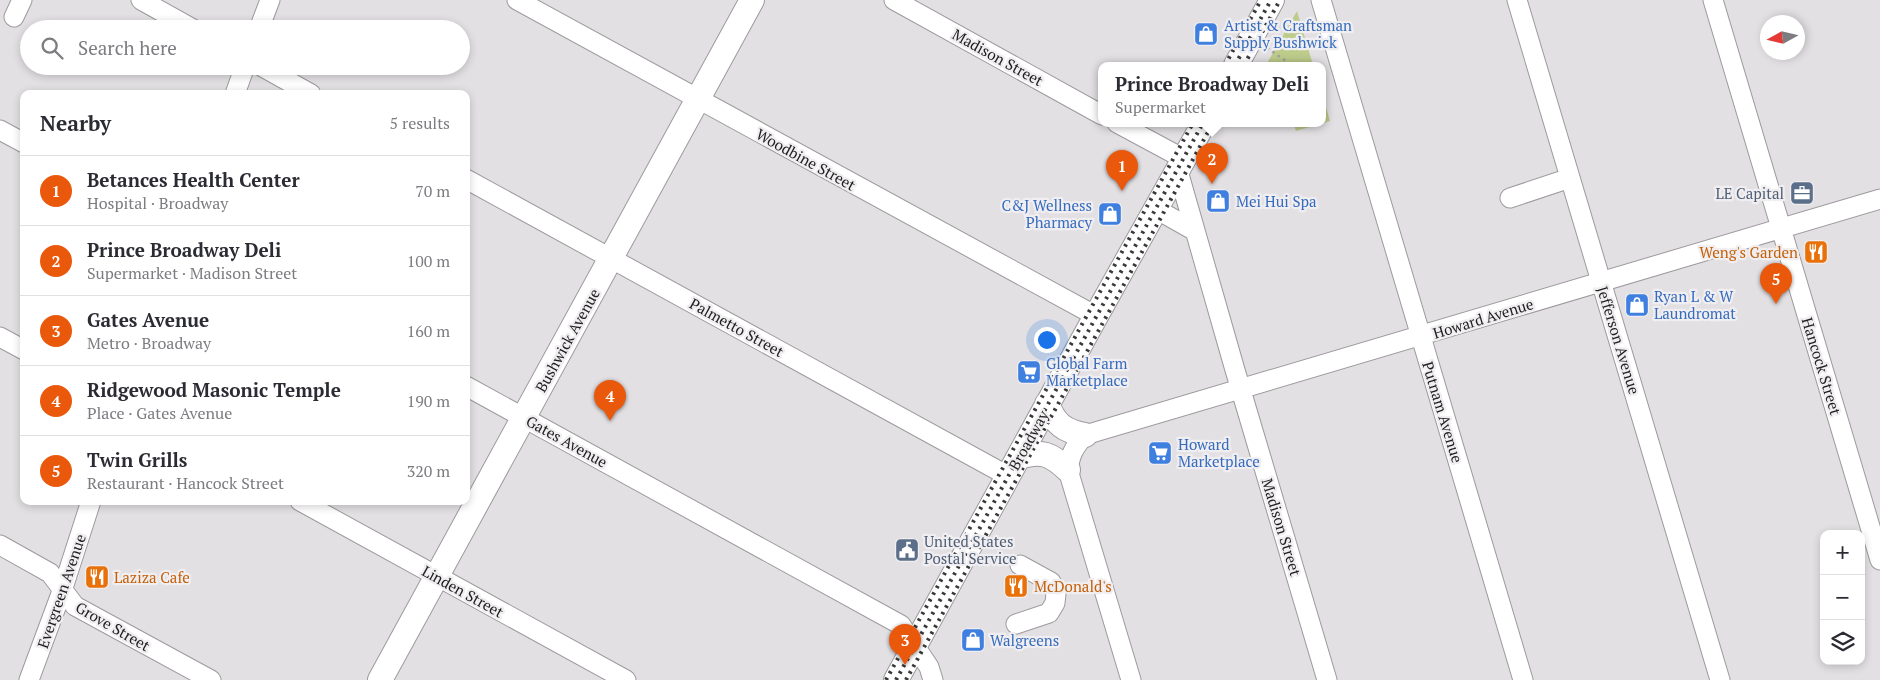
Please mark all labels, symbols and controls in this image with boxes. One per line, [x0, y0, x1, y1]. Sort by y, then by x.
place label: Artist & Craftsman Supply Bushwick [1224, 15, 1352, 52]
north arrow [1760, 15, 1805, 60]
search box [20, 20, 470, 75]
shop icon: Artist & Craftsman Supply Bushwick [1193, 21, 1219, 47]
street label: Madison Street [949, 24, 1047, 90]
icon: search [38, 34, 66, 62]
text: Search here [78, 35, 177, 60]
popup [1098, 62, 1326, 127]
text: Prince Broadway Deli [1115, 71, 1309, 96]
text: Supermarket [1115, 96, 1206, 118]
text: Nearby [40, 109, 111, 137]
text: 5 results [390, 112, 450, 134]
street label: Woodbine Street [753, 123, 860, 195]
pin: 2 [1196, 143, 1228, 184]
pin: 1 [1106, 150, 1138, 191]
text: Betances Health Center [87, 167, 300, 192]
text: 1 [51, 180, 61, 202]
text: 70 m [415, 180, 450, 202]
office icon: LE Capital [1789, 180, 1815, 206]
place label: LE Capital [1715, 183, 1784, 203]
shop icon: Mei Hui Spa [1205, 188, 1231, 214]
place label: Mei Hui Spa [1236, 191, 1317, 211]
text: Hospital · Broadway [87, 192, 228, 214]
place label: C&J Wellness Pharmacy [1001, 195, 1092, 232]
shop icon: C&J Wellness Pharmacy [1097, 201, 1123, 227]
text: Prince Broadway Deli [87, 237, 281, 262]
restaurant icon: Weng's Garden [1803, 239, 1829, 265]
place label: Weng's Garden [1699, 242, 1798, 262]
text: 2 [51, 250, 61, 272]
text: 100 m [407, 250, 450, 272]
text: Supermarket · Madison Street [87, 262, 297, 284]
pin: 5 [1760, 263, 1792, 304]
street label: Jefferson Avenue [1593, 283, 1645, 397]
street label: Bushwick Avenue [530, 285, 604, 395]
place label: Ryan L & W Laundromat [1654, 286, 1736, 323]
shop icon: Ryan L & W Laundromat [1624, 292, 1650, 318]
street label: Palmetto Street [686, 293, 788, 361]
street label: Howard Avenue [1430, 293, 1536, 343]
text: Gates Avenue [87, 307, 209, 332]
street label: Hancock Street [1798, 315, 1846, 418]
text: 3 [51, 320, 61, 342]
text: 160 m [407, 320, 450, 342]
your location [1034, 327, 1060, 353]
text: Metro · Broadway [87, 332, 211, 354]
place label: Global Farm Marketplace [1046, 353, 1128, 390]
supermarket icon: Global Farm Marketplace [1016, 359, 1042, 385]
street label: Putnam Avenue [1418, 359, 1468, 465]
text: Ridgewood Masonic Temple [87, 377, 341, 402]
pin: 4 [594, 380, 626, 421]
text: 4 [51, 390, 61, 412]
text: 190 m [407, 390, 450, 412]
text: Place · Gates Avenue [87, 402, 232, 424]
street label: Broadway [1003, 406, 1053, 473]
street label: Gates Avenue [523, 410, 611, 472]
place label: Howard Marketplace [1178, 434, 1260, 471]
supermarket icon: Howard Marketplace [1147, 440, 1173, 466]
text: Twin Grills [87, 447, 187, 472]
text: 5 [51, 460, 61, 482]
text: 320 m [407, 460, 450, 482]
text: Restaurant · Hancock Street [87, 472, 284, 494]
street label: Madison Street [1258, 476, 1306, 579]
map controls [1820, 530, 1865, 665]
button: + [1820, 530, 1865, 575]
street label: Evergreen Avenue [32, 531, 90, 651]
place label: United States Postal Service [924, 531, 1017, 568]
public building icon: United States Postal Service [894, 537, 920, 563]
street label: Linden Street [419, 560, 508, 622]
restaurant icon: Laziza Cafe [84, 564, 110, 590]
place label: Laziza Cafe [114, 567, 190, 587]
restaurant icon: McDonald's [1003, 573, 1029, 599]
button: − [1820, 575, 1865, 620]
place label: McDonald's [1034, 576, 1112, 596]
street label: Grove Street [72, 597, 154, 656]
button: layers [1820, 620, 1865, 665]
pin: 3 [889, 624, 921, 665]
shop icon: Walgreens [960, 627, 986, 653]
place label: Walgreens [990, 630, 1059, 650]

